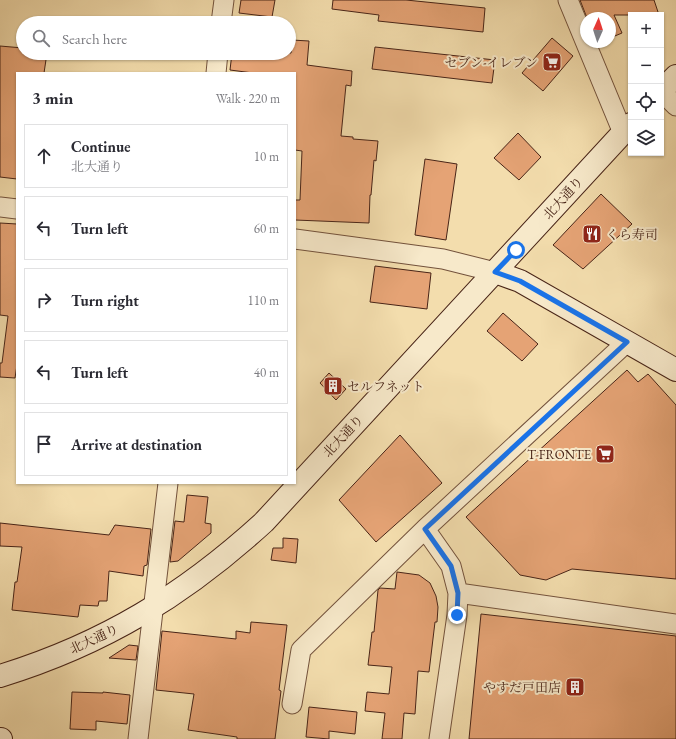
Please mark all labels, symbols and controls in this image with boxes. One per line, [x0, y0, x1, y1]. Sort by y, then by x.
north arrow [580, 12, 616, 48]
map controls [628, 12, 664, 156]
button: + [628, 12, 664, 48]
search box [16, 16, 296, 60]
icon: search [30, 27, 52, 49]
text: Search here [62, 29, 127, 48]
button: − [628, 48, 664, 84]
supermarket icon: セブン-イレブン [541, 51, 563, 73]
place label: セブン-イレブン [444, 54, 538, 71]
button: locate [628, 84, 664, 120]
text: 3 min [32, 87, 73, 109]
text: Walk · 220 m [216, 90, 280, 107]
button: layers [628, 120, 664, 156]
text: Continue [71, 137, 131, 156]
icon: ahead [33, 145, 55, 167]
text: 10 m [254, 148, 279, 165]
text: 北大通り [71, 158, 123, 175]
street label: 北大通り [539, 173, 587, 223]
icon: left [33, 217, 55, 239]
text: Turn left [71, 219, 128, 238]
text: 60 m [254, 220, 279, 237]
restaurant icon: くら寿司 [581, 223, 603, 245]
place label: くら寿司 [606, 226, 658, 243]
route start [507, 241, 525, 259]
icon: right [33, 289, 55, 311]
text: Turn right [71, 291, 139, 310]
text: 110 m [248, 292, 279, 309]
icon: left [33, 361, 55, 383]
text: Turn left [71, 363, 128, 382]
text: 40 m [254, 364, 279, 381]
building icon: セルフネット [322, 375, 344, 397]
place label: セルフネット [347, 378, 424, 395]
street label: 北大通り [319, 411, 367, 461]
icon: arrive [33, 433, 55, 455]
text: Arrive at destination [71, 435, 202, 454]
supermarket icon: T-FRONTE [594, 443, 616, 465]
place label: T-FRONTE [527, 446, 591, 463]
route end [448, 606, 466, 624]
street label: 北大通り [67, 620, 121, 658]
building icon: やすだ戸田店 [564, 676, 586, 698]
place label: やすだ戸田店 [483, 679, 561, 696]

